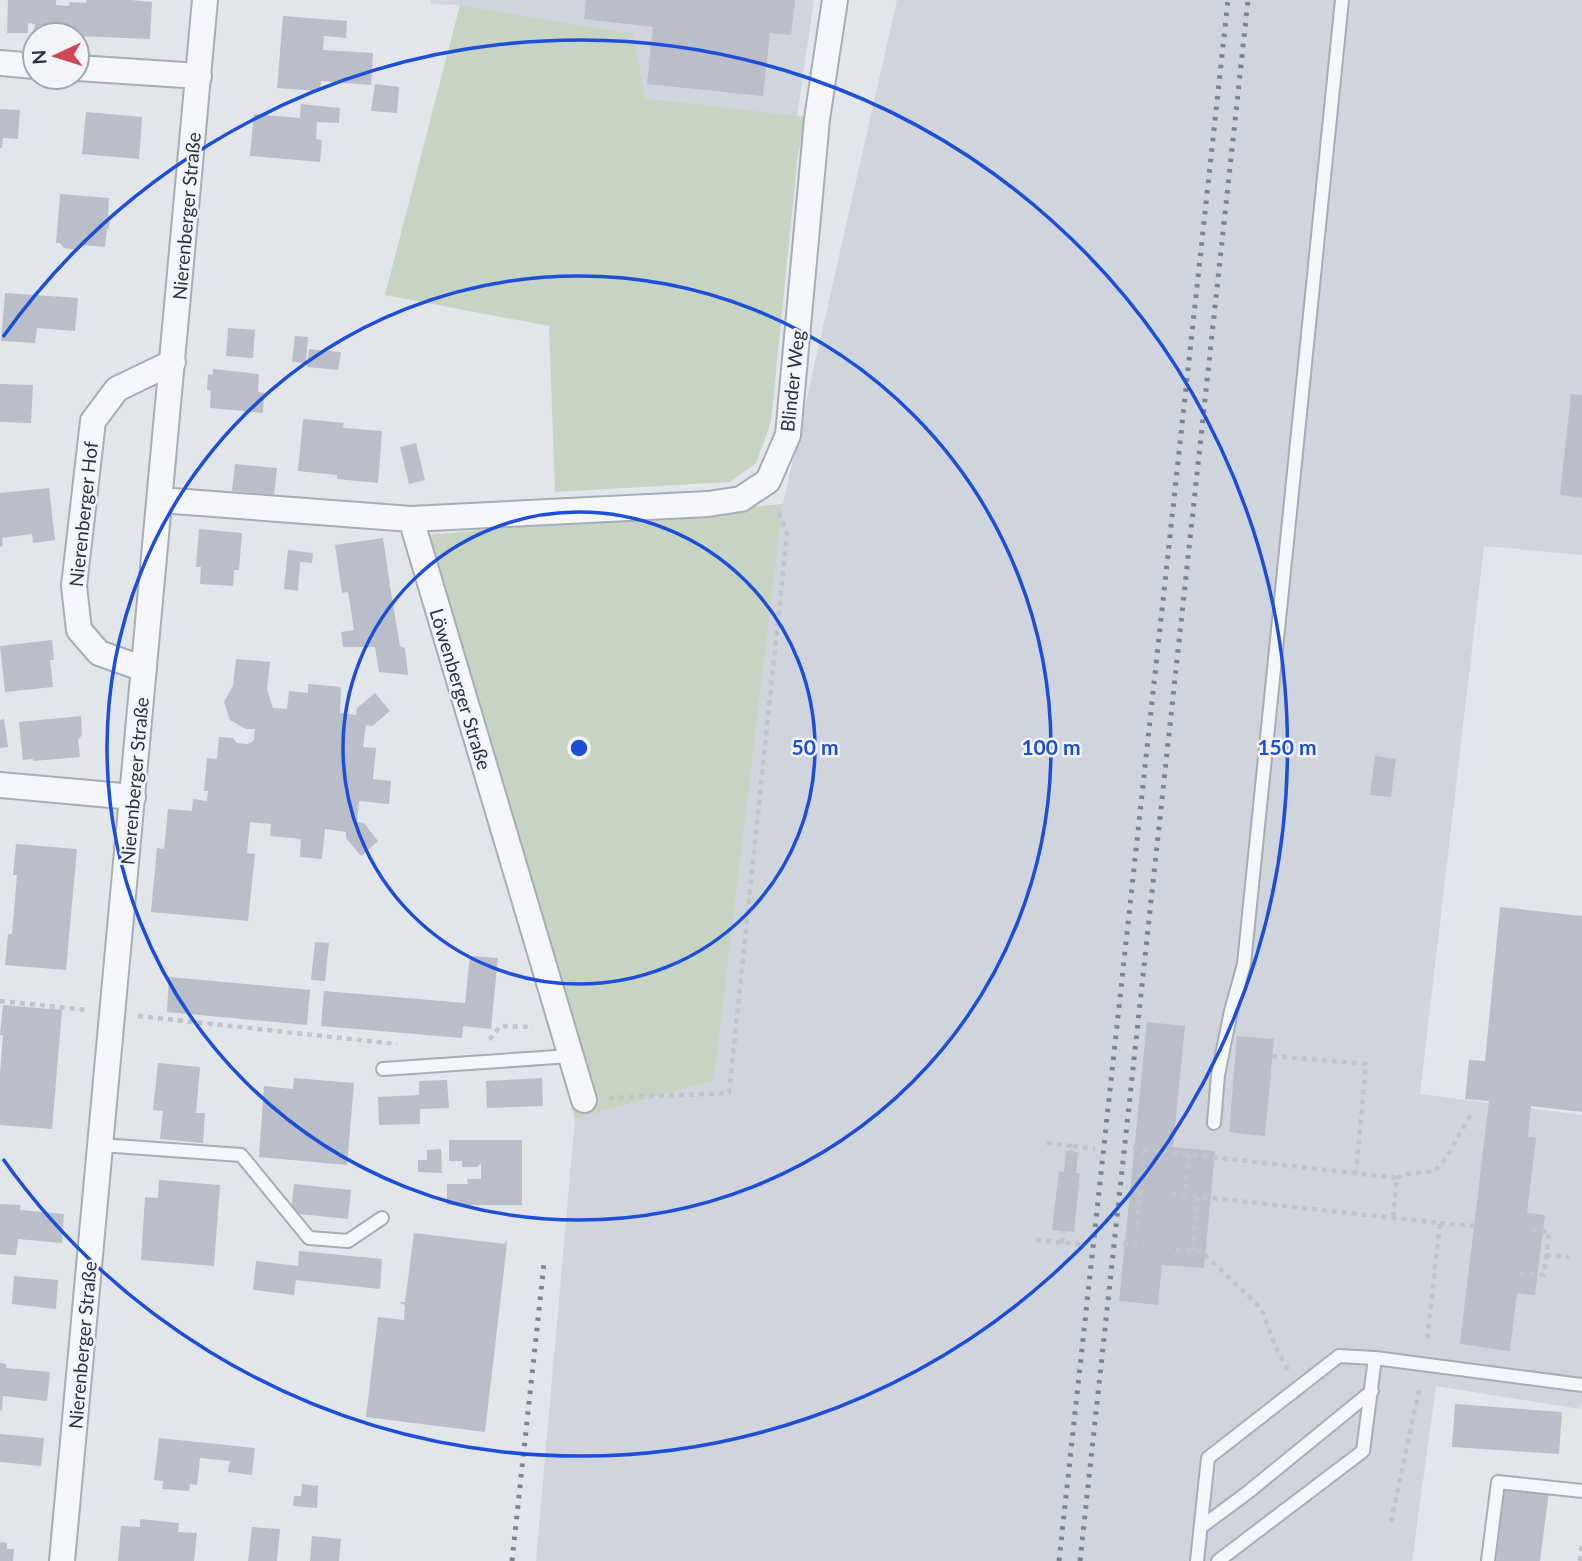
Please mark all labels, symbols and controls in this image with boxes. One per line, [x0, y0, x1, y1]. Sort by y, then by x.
north arrow [21, 21, 91, 91]
text: N [27, 49, 51, 65]
street label: Nierenberger Straße [167, 131, 205, 301]
street label: Blinder Weg [775, 329, 809, 433]
street label: Nierenberger Hof [64, 440, 102, 588]
street label: Löwenberger Straße [426, 606, 496, 772]
street label: Nierenberger Straße [115, 696, 153, 866]
text: 50 m [791, 734, 839, 759]
text: 100 m [1021, 734, 1081, 759]
text: 150 m [1257, 734, 1317, 759]
centre of rings [567, 736, 591, 760]
street label: Nierenberger Straße [63, 1260, 101, 1430]

